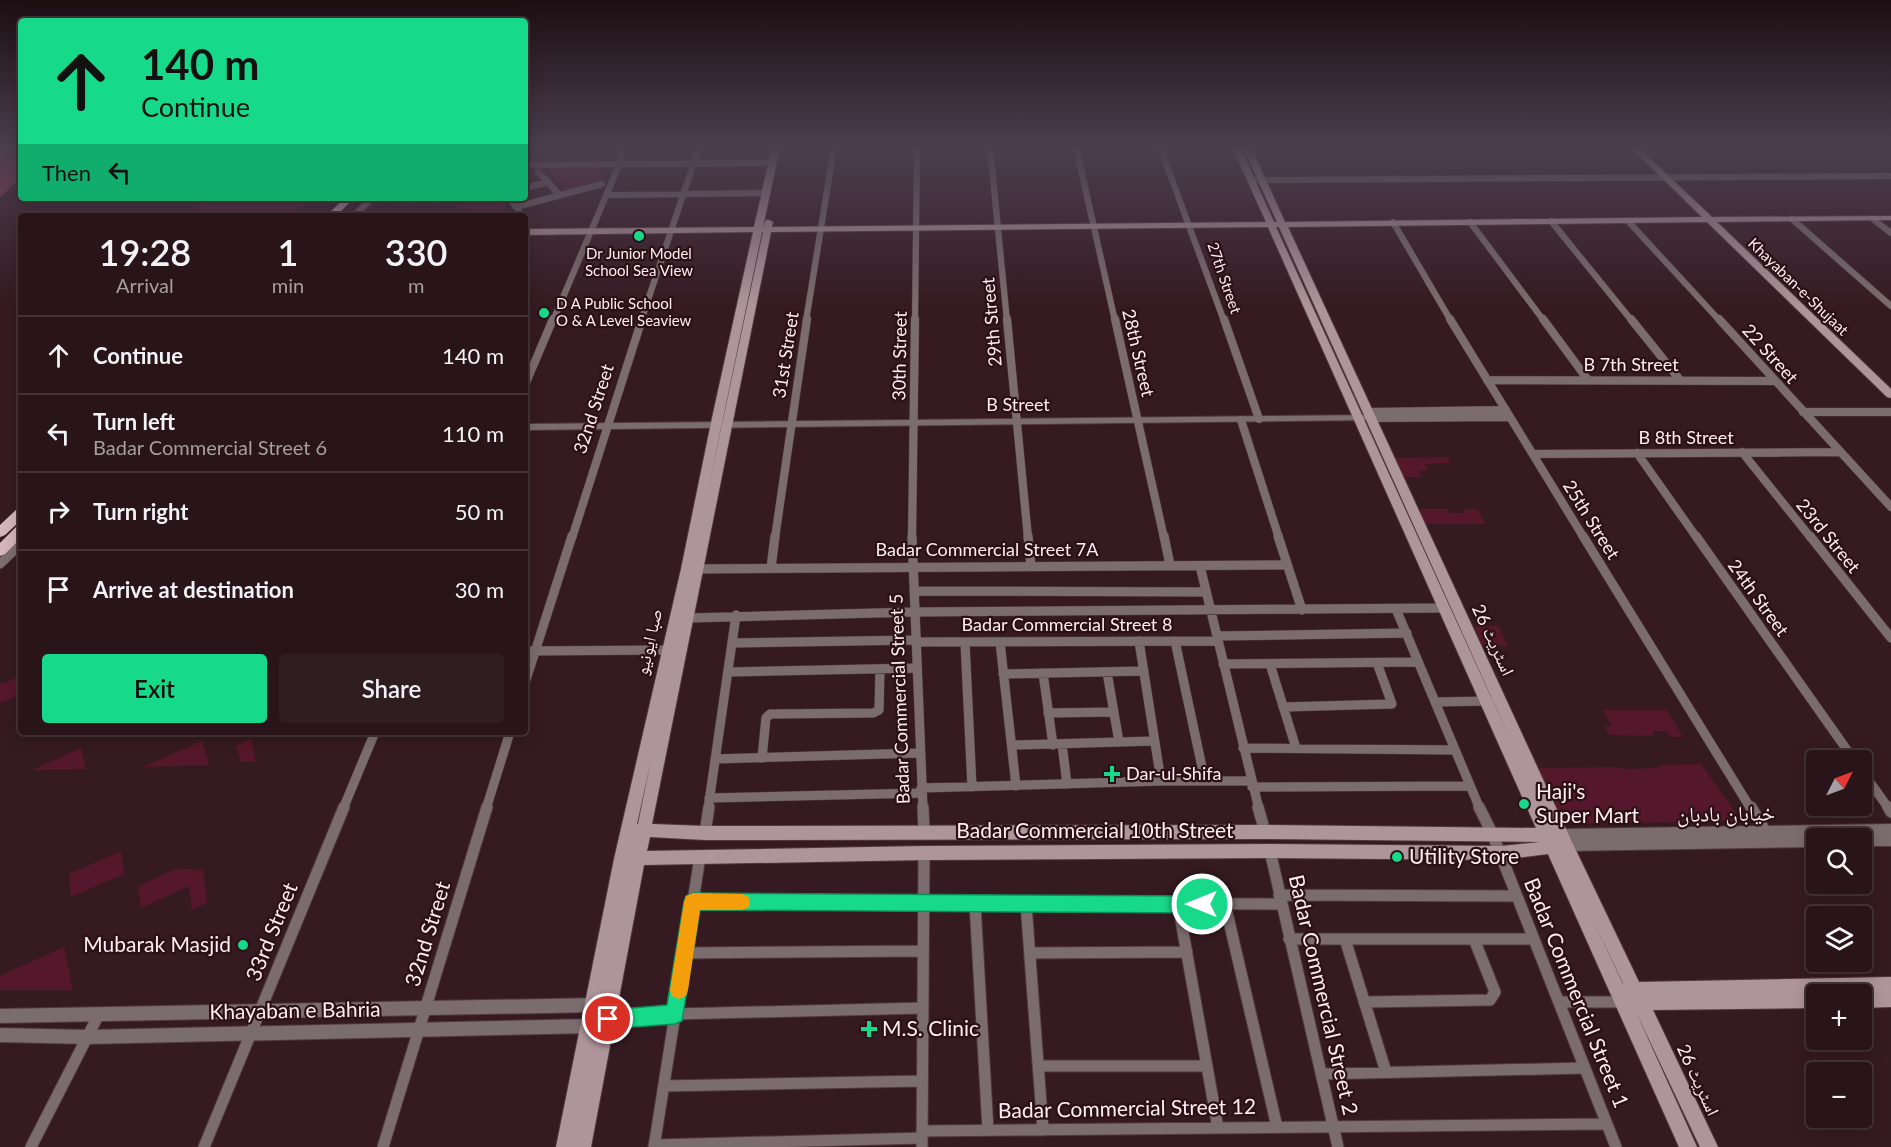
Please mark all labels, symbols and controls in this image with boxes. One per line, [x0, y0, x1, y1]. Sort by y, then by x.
text: 140 m [141, 39, 259, 89]
icon: ahead [42, 42, 120, 120]
text: Continue [141, 90, 250, 123]
icon: left [103, 156, 136, 189]
text: Then [42, 159, 91, 186]
marker: Dr Junior Model School Sea View [632, 229, 646, 243]
text: 19:28 [99, 230, 191, 274]
text: 1 [278, 230, 298, 274]
text: 330 [385, 230, 447, 274]
street label: Khayaban-e-Shujaat [1745, 234, 1853, 339]
street label: 27th Street [1204, 240, 1246, 316]
place label: Dr Junior Model School Sea View [585, 244, 693, 279]
text: Arrival [116, 273, 174, 297]
text: min [272, 273, 304, 297]
text: m [408, 273, 424, 297]
street label: 29th Street [976, 276, 1006, 368]
place label: D A Public School O & A Level Seaview [556, 294, 692, 329]
marker: D A Public School O & A Level Seaview [537, 306, 551, 320]
street label: 28th Street [1118, 307, 1160, 399]
street label: 31st Street [767, 310, 803, 400]
street label: 30th Street [887, 311, 911, 401]
street label: 22 Street [1738, 319, 1804, 388]
icon: ahead [42, 339, 75, 372]
text: Continue [93, 342, 183, 369]
text: 140 m [442, 342, 504, 369]
street label: B 7th Street [1583, 353, 1679, 375]
street label: 32nd Street [568, 361, 618, 456]
street label: B Street [986, 393, 1050, 415]
text: Turn left [93, 408, 175, 435]
icon: left [42, 417, 75, 450]
text: 110 m [442, 420, 504, 447]
street label: B 8th Street [1638, 426, 1734, 448]
text: Badar Commercial Street 6 [93, 435, 327, 459]
street label: 25th Street [1559, 476, 1625, 564]
street label: 23rd Street [1792, 494, 1866, 577]
icon: right [42, 495, 75, 528]
text: Turn right [93, 498, 188, 525]
text: 50 m [455, 498, 504, 525]
street label: Badar Commercial Street 7A [876, 538, 1099, 560]
street label: 24th Street [1724, 555, 1794, 640]
icon: arrive [42, 573, 75, 606]
text: Arrive at destination [93, 576, 294, 603]
text: 30 m [455, 576, 504, 603]
street label: Badar Commercial Street 5 [884, 593, 914, 805]
street label: اسٹریٹ 26 [1468, 600, 1520, 679]
street label: صبا ایونیو [630, 607, 667, 677]
street label: Badar Commercial Street 8 [962, 613, 1172, 635]
button: Exit [42, 654, 267, 723]
button: Share [279, 654, 504, 723]
north arrow [1806, 750, 1872, 816]
map controls [1806, 750, 1872, 1128]
place label: Dar-ul-Shifa [1126, 762, 1221, 784]
marker: Dar-ul-Shifa [1103, 765, 1121, 783]
place label: Haji's Super Mart [1536, 778, 1640, 827]
marker: Haji's Super Mart [1517, 797, 1531, 811]
street label: خیابان بادبان [1677, 799, 1775, 827]
street label: Badar Commercial 10th Street [956, 817, 1234, 842]
button: search [1806, 828, 1872, 894]
place label: Utility Store [1409, 843, 1519, 868]
marker: Utility Store [1390, 850, 1404, 864]
position arrow [1170, 872, 1234, 936]
street label: Badar Commercial Street 2 [1285, 872, 1364, 1117]
street label: Badar Commercial Street 1 [1520, 874, 1635, 1111]
street label: 33rd Street [240, 878, 302, 984]
street label: 32nd Street [399, 878, 455, 989]
button: layers [1806, 906, 1872, 972]
place label: Mubarak Masjid [83, 931, 231, 956]
marker: Mubarak Masjid [236, 938, 250, 952]
button: + [1806, 984, 1872, 1050]
pin [582, 993, 633, 1044]
street label: Khayaban e Bahria [209, 996, 381, 1023]
icon: arrive [591, 1002, 624, 1035]
place label: M.S. Clinic [882, 1015, 979, 1040]
marker: M.S. Clinic [860, 1020, 878, 1038]
street label: اسٹریٹ 26 [1673, 1040, 1725, 1119]
button: − [1806, 1062, 1872, 1128]
street label: Badar Commercial Street 12 [998, 1093, 1256, 1122]

